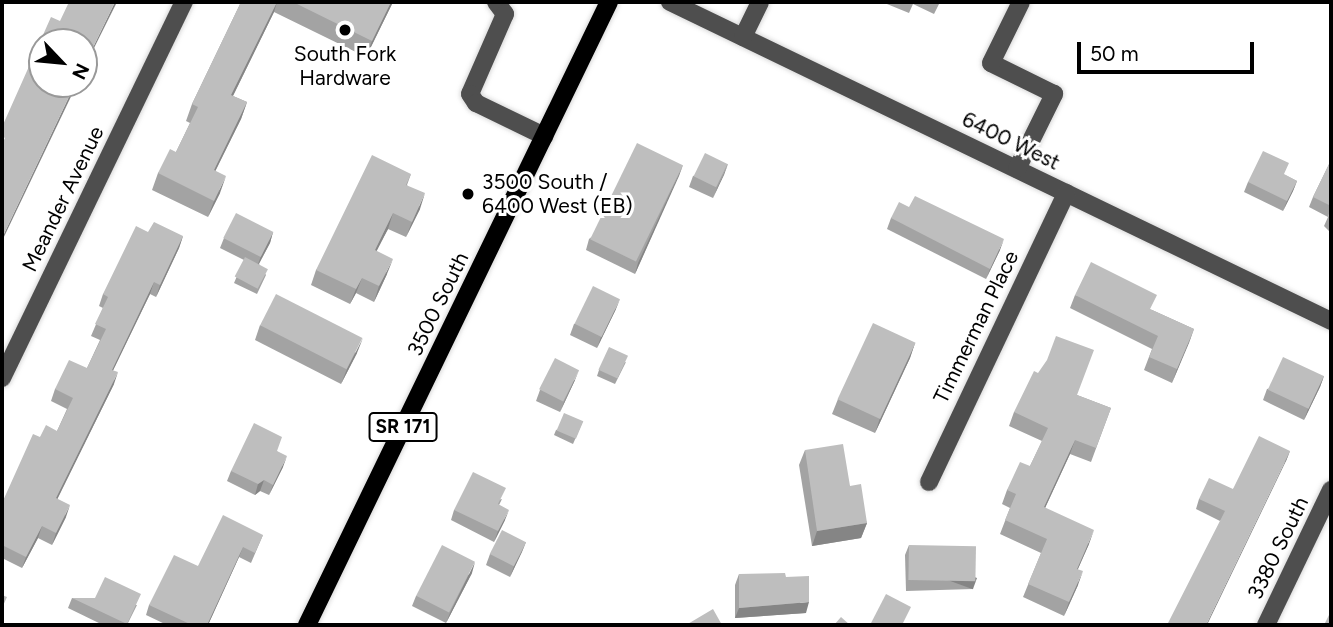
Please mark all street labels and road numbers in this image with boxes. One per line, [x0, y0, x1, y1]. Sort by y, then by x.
street label: 6400 West [958, 107, 1064, 175]
street label: Meander Avenue [17, 122, 109, 276]
street label: Timmerman Place [928, 247, 1024, 407]
street label: 3500 South [402, 248, 474, 360]
road number: SR 171 [368, 412, 438, 442]
street label: 3380 South [1242, 493, 1314, 603]

